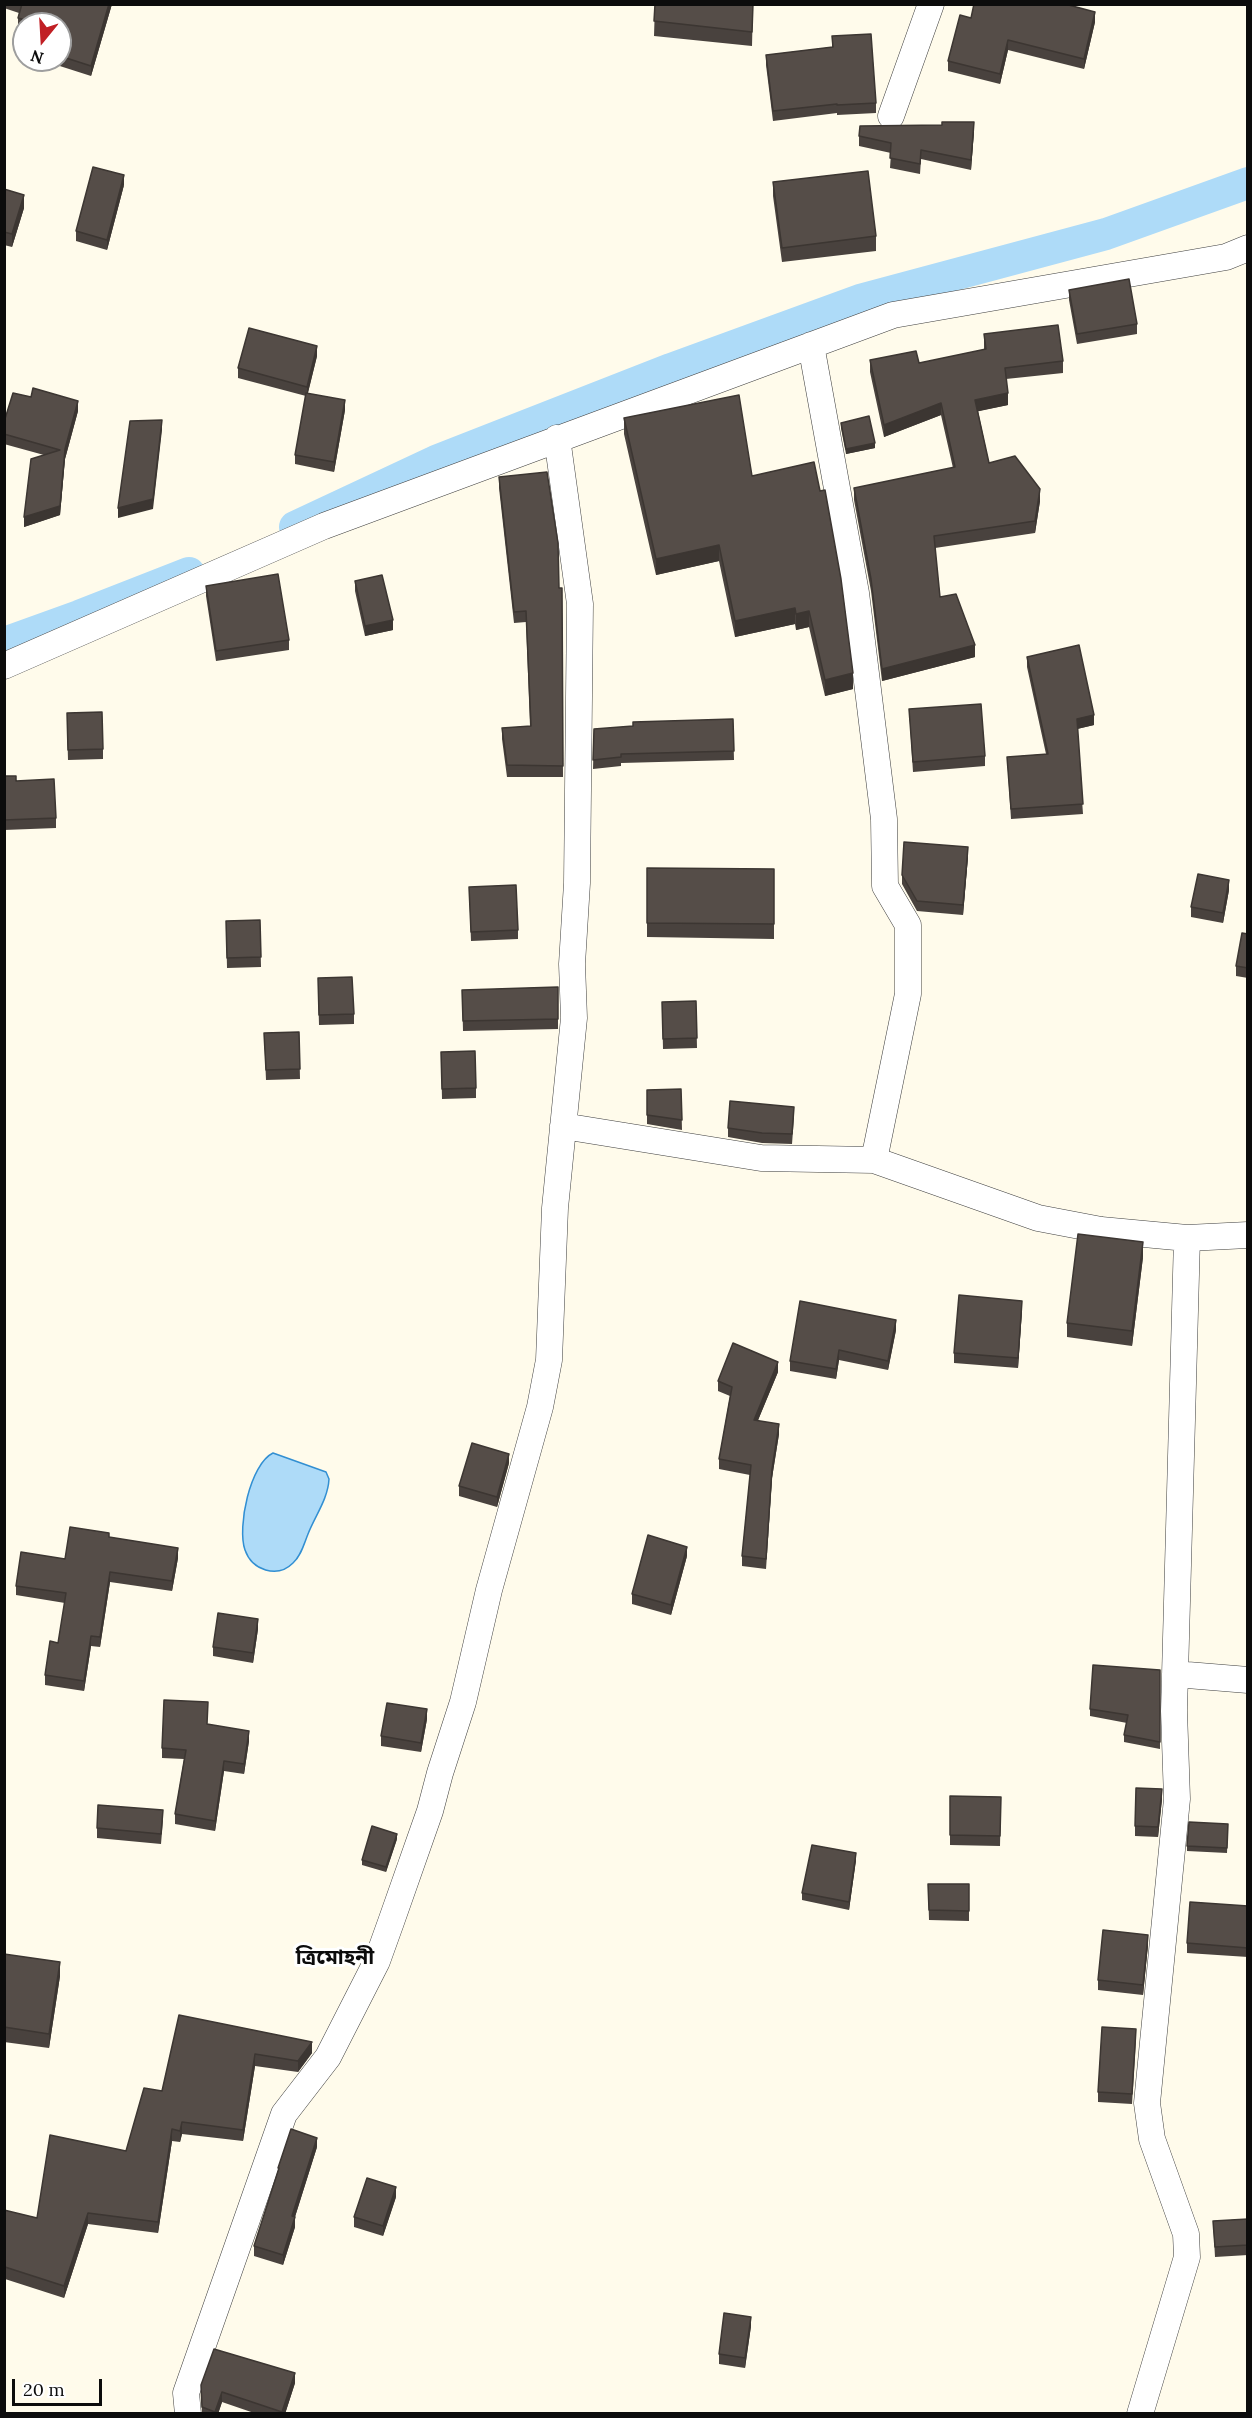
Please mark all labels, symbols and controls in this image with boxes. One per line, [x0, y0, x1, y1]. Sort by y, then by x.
north arrow [12, 12, 72, 72]
text: N [28, 46, 46, 69]
district label: ত্রিমোহনী [296, 1945, 374, 1971]
scale bar [15, 2367, 105, 2405]
text: 20 m [23, 2378, 65, 2401]

